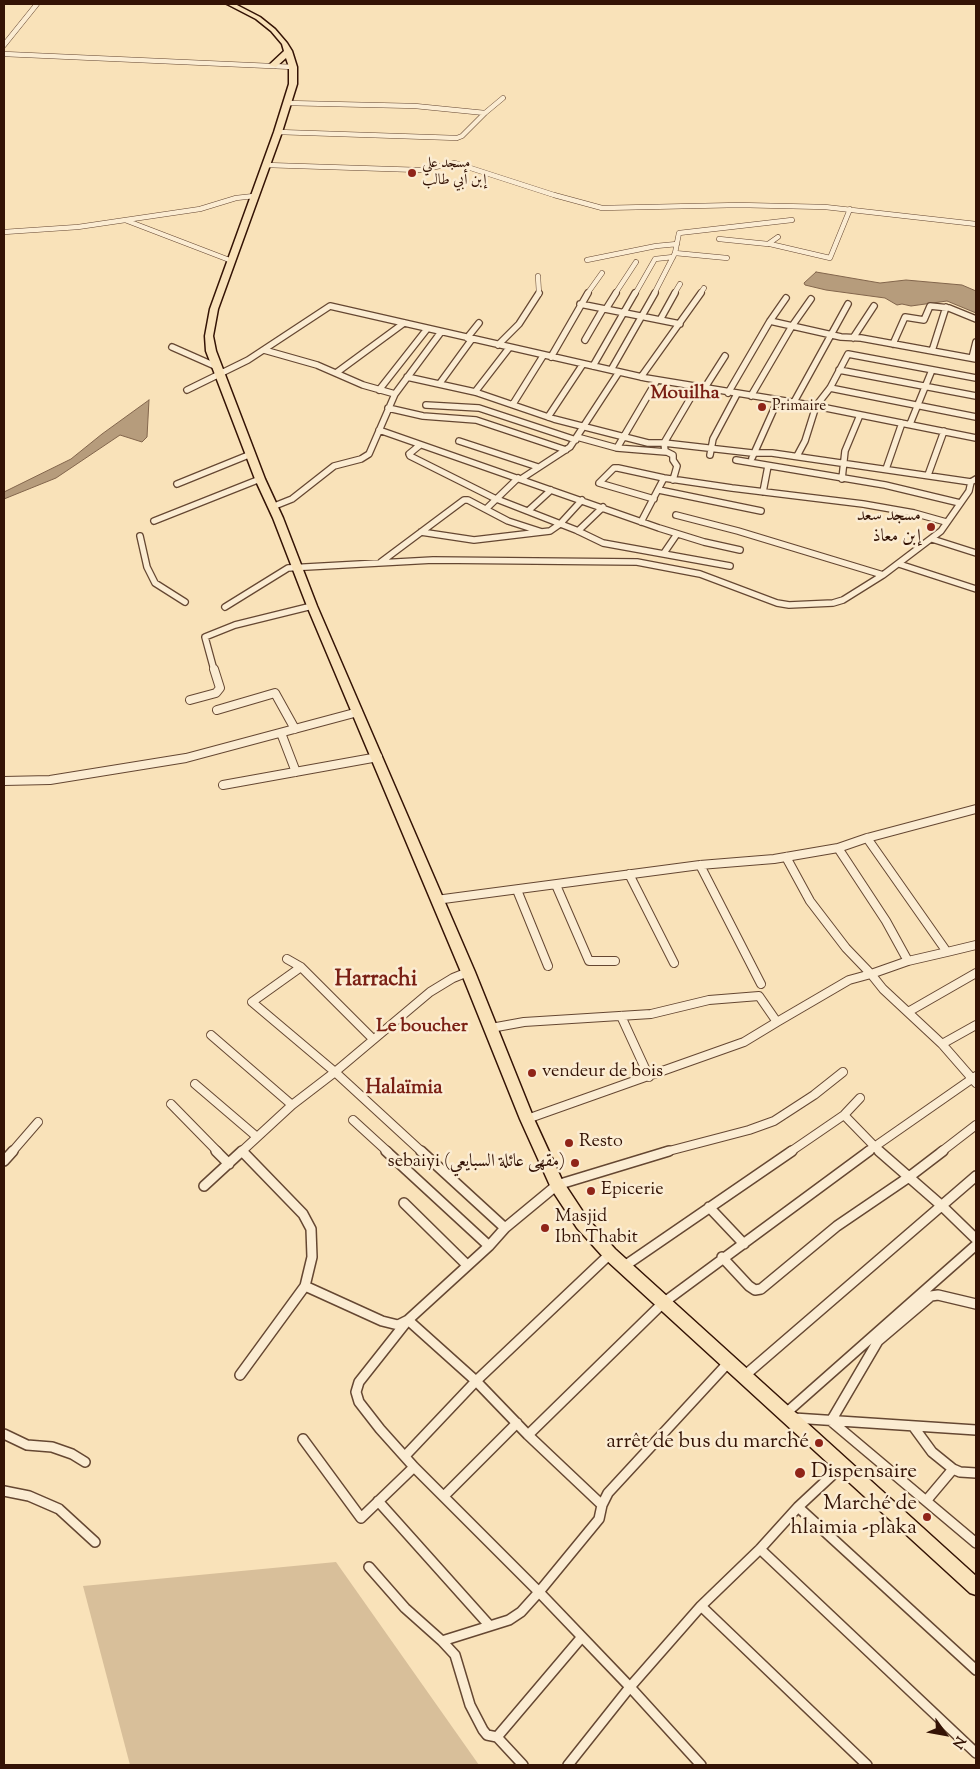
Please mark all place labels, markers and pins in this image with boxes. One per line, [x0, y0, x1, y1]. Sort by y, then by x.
place label: مسجد علي إبن أبي طالب [422, 155, 486, 190]
marker: مسجد علي إبن أبي طالب [406, 167, 418, 179]
place label: Primaire [772, 398, 826, 416]
marker: Primaire [756, 401, 768, 413]
place label: مسجد سعد إبن معاذ [857, 506, 921, 548]
marker: مسجد سعد إبن معاذ [925, 521, 937, 533]
place label: vendeur de bois [542, 1062, 663, 1084]
marker: vendeur de bois [526, 1067, 538, 1079]
place label: Resto [579, 1132, 623, 1154]
marker: Resto [563, 1137, 575, 1149]
place label: sebaiyi (مقهى عائلة السبايعي) [388, 1152, 565, 1174]
marker: sebaiyi (مقهى عائلة السبايعي) [569, 1157, 581, 1169]
place label: Epicerie [601, 1180, 664, 1202]
marker: Epicerie [585, 1185, 597, 1197]
place label: Masjid Ibn Thabit [555, 1207, 638, 1250]
marker: Masjid Ibn Thabit [539, 1222, 551, 1234]
place label: arrêt de bus du marché [606, 1430, 809, 1456]
marker: arrêt de bus du marché [813, 1437, 825, 1449]
place label: Dispensaire [811, 1460, 917, 1486]
marker: Dispensaire [793, 1466, 807, 1480]
place label: Marché de hlaimia -plaka [791, 1492, 917, 1542]
marker: Marché de hlaimia -plaka [921, 1511, 933, 1523]

